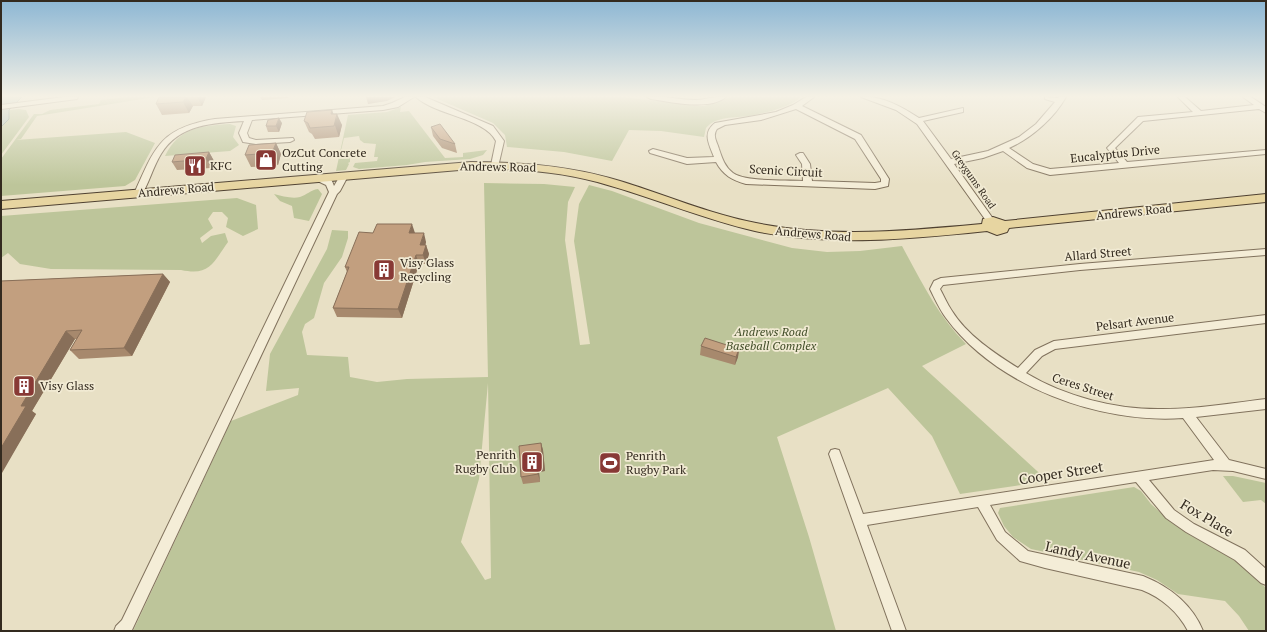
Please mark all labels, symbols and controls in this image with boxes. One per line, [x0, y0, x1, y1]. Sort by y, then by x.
street label: Eucalyptus Drive [1069, 141, 1160, 166]
place label: OzCut Concrete Cutting [282, 145, 366, 174]
shop icon: OzCut Concrete Cutting [253, 147, 279, 173]
street label: Greygums Road [948, 147, 999, 212]
restaurant icon: KFC [182, 153, 208, 179]
place label: KFC [210, 158, 232, 173]
street label: Andrews Road [460, 158, 537, 175]
street label: Scenic Circuit [749, 161, 824, 180]
street label: Andrews Road [137, 179, 215, 200]
street label: Andrews Road [1095, 200, 1173, 223]
street label: Andrews Road [774, 223, 852, 244]
street label: Allard Street [1064, 243, 1133, 264]
place label: Visy Glass Recycling [400, 255, 454, 284]
building icon: Visy Glass Recycling [371, 257, 397, 283]
street label: Pelsart Avenue [1095, 309, 1175, 334]
park label: Andrews Road Baseball Complex [725, 324, 817, 353]
street label: Ceres Street [1050, 369, 1117, 404]
building icon: Visy Glass [11, 373, 37, 399]
place label: Visy Glass [40, 378, 94, 393]
place label: Penrith Rugby Club [455, 447, 516, 476]
place label: Penrith Rugby Park [626, 448, 687, 477]
building icon: Penrith Rugby Club [519, 449, 545, 475]
sports icon: Penrith Rugby Park [597, 450, 623, 476]
street label: Cooper Street [1017, 456, 1105, 489]
street label: Fox Place [1177, 494, 1237, 541]
street label: Landy Avenue [1044, 536, 1133, 573]

